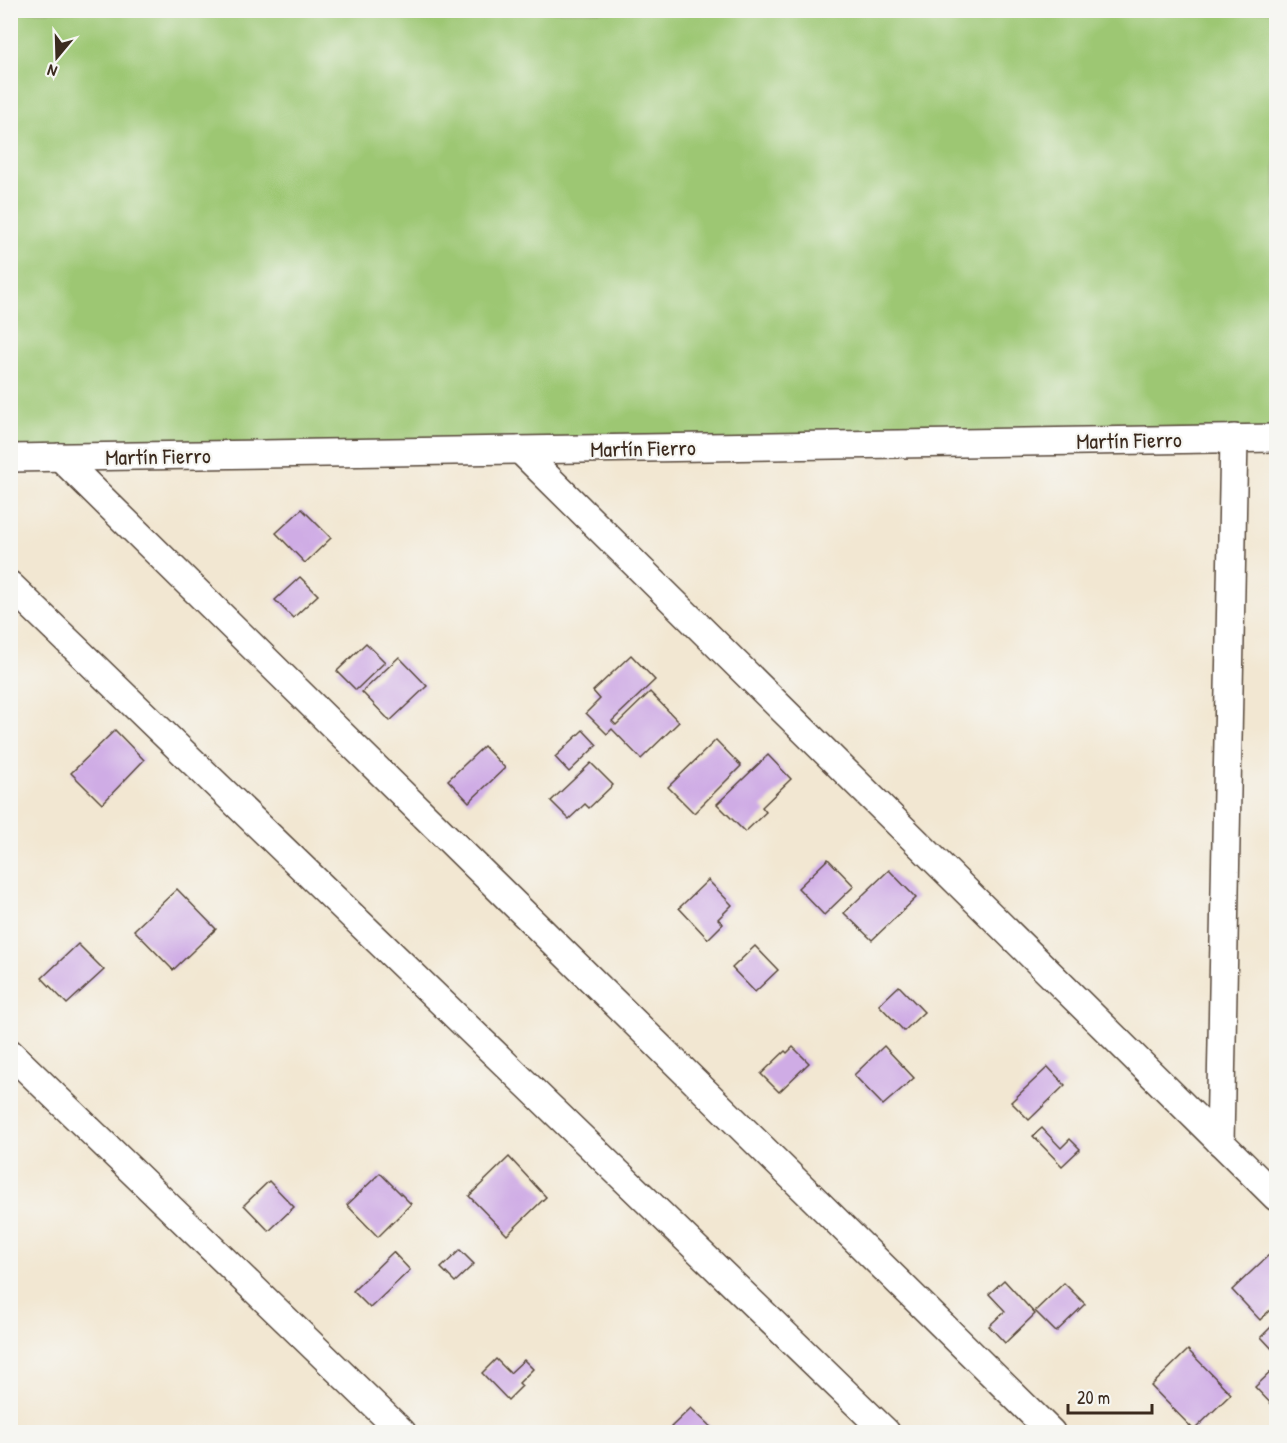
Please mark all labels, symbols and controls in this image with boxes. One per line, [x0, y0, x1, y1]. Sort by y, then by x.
north arrow [27, 27, 87, 87]
text: N [44, 59, 60, 83]
street label: Martín Fierro [1076, 424, 1182, 456]
street label: Martín Fierro [590, 432, 696, 464]
street label: Martín Fierro [105, 440, 211, 472]
scale bar [1068, 1377, 1152, 1415]
text: 20 m [1077, 1385, 1110, 1410]

